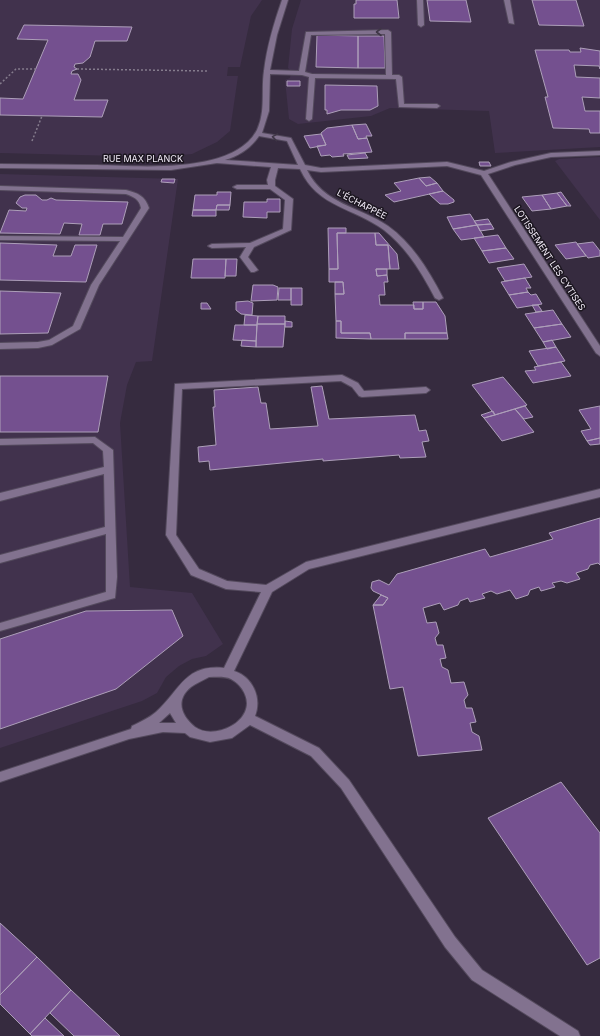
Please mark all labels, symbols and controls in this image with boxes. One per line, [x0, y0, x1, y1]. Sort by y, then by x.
one-way arrow [376, 28, 382, 36]
one-way arrow [272, 133, 278, 141]
street label: RUE MAX PLANCK [103, 153, 183, 164]
street label: L'ÉCHAPPÉE [335, 187, 389, 221]
street label: LOTISSEMENT LES CYTISES [512, 204, 588, 312]

